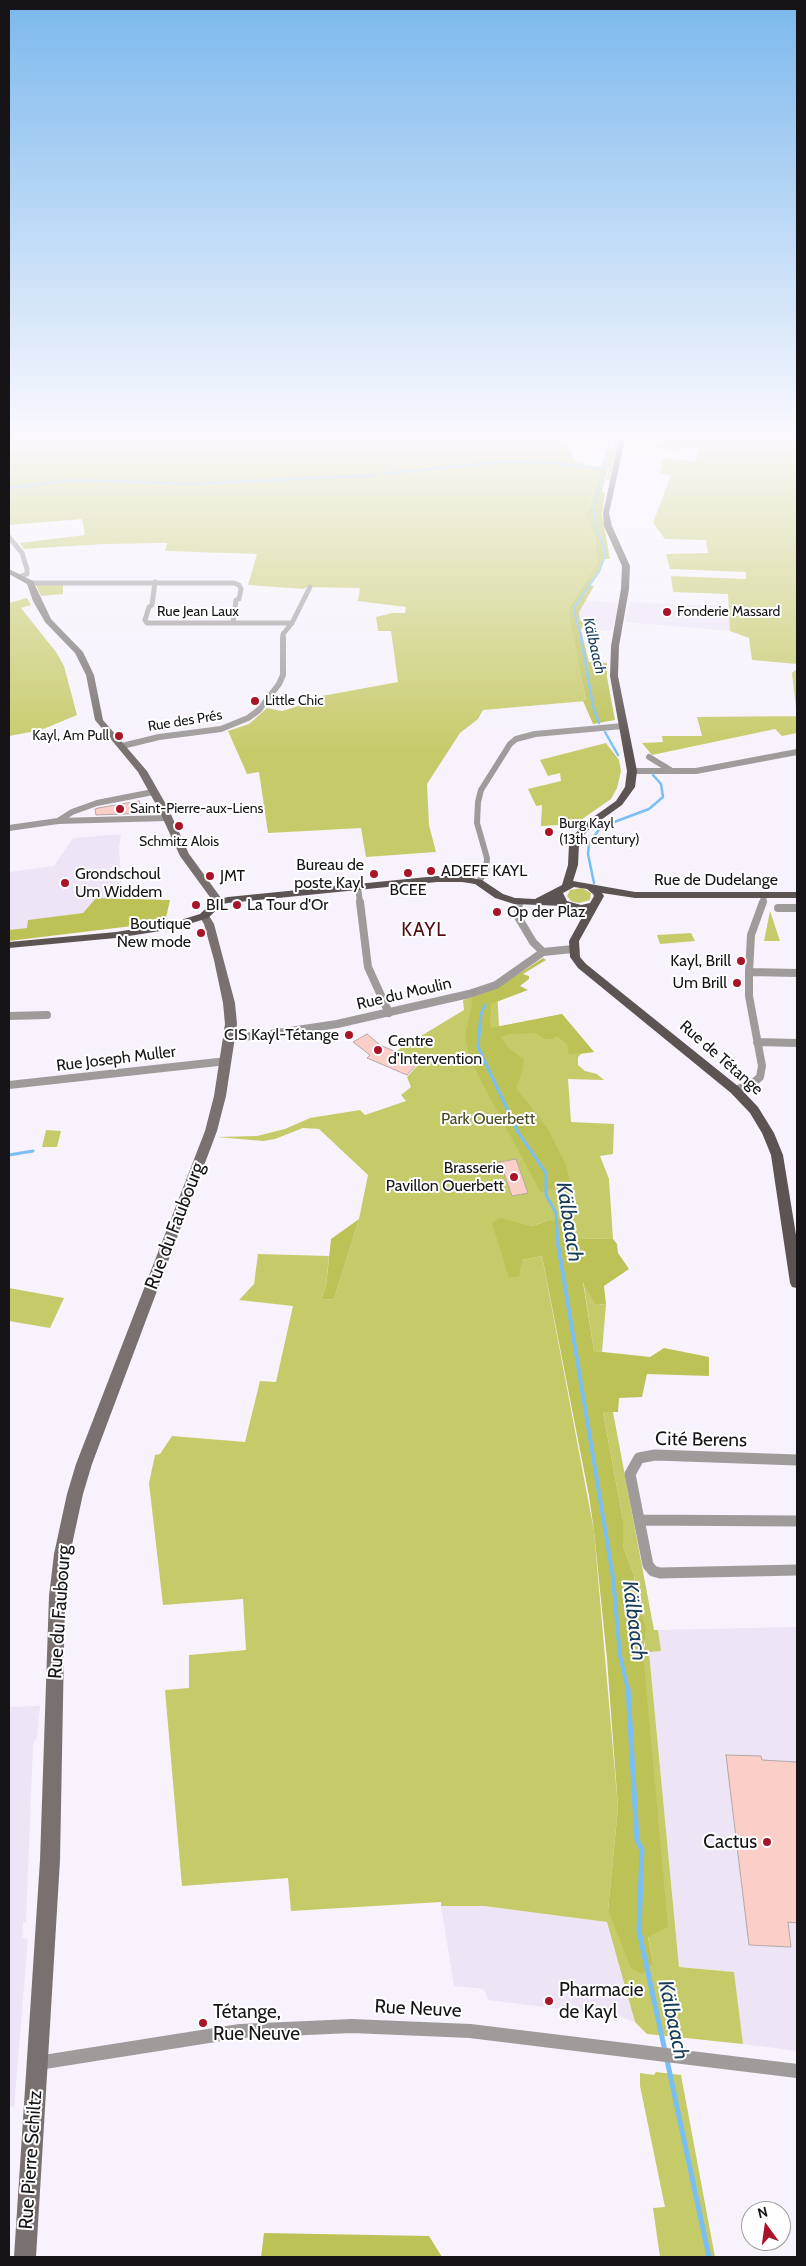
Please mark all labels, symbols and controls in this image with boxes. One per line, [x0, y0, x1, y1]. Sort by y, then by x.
street label: Rue Jean Laux [157, 604, 239, 620]
place label: Fonderie Massard [677, 604, 780, 620]
marker: Fonderie Massard [661, 606, 673, 618]
water label: Kälbaach [579, 616, 609, 676]
place label: Little Chic [265, 693, 324, 709]
marker: Little Chic [249, 695, 261, 707]
street label: Rue des Prés [147, 707, 223, 735]
place label: Kayl, Am Pull [32, 728, 109, 744]
marker: Kayl, Am Pull [113, 730, 125, 742]
place label: Saint-Pierre-aux-Liens [130, 801, 263, 817]
marker: Saint-Pierre-aux-Liens [114, 803, 126, 815]
place label: Burg Kayl (13th century) [559, 816, 640, 849]
marker: Schmitz Alois [173, 820, 185, 832]
marker: Burg Kayl (13th century) [543, 826, 555, 838]
place label: Schmitz Alois [139, 834, 219, 850]
place label: Bureau de poste Kayl [294, 855, 364, 893]
place label: ADEFE KAYL [441, 861, 527, 881]
place label: Grondschoul Um Widdem [75, 864, 162, 902]
marker: ADEFE KAYL [425, 865, 437, 877]
place label: JMT [220, 866, 245, 886]
marker: BCEE [402, 867, 414, 879]
marker: Bureau de poste Kayl [368, 868, 380, 880]
marker: JMT [204, 870, 216, 882]
street label: Rue de Dudelange [654, 870, 778, 890]
marker: Grondschoul Um Widdem [59, 877, 71, 889]
place label: BCEE [389, 880, 427, 900]
place label: BIL [206, 895, 228, 915]
place label: La Tour d'Or [247, 895, 328, 915]
marker: BIL [190, 899, 202, 911]
marker: La Tour d'Or [231, 899, 243, 911]
place label: Op der Plaz [507, 902, 586, 922]
marker: Op der Plaz [491, 906, 503, 918]
place label: Boutique New mode [117, 914, 191, 952]
district label: KAYL [401, 919, 447, 941]
marker: Boutique New mode [195, 927, 207, 939]
place label: Kayl, Brill [670, 951, 731, 971]
marker: Kayl, Brill [735, 955, 747, 967]
place label: Um Brill [673, 973, 727, 993]
street label: Rue du Moulin [355, 974, 453, 1014]
marker: Um Brill [731, 977, 743, 989]
street label: Rue de Tétange [675, 1017, 767, 1099]
place label: CIS Kayl-Tétange [224, 1025, 339, 1045]
marker: CIS Kayl-Tétange [343, 1029, 355, 1041]
place label: Centre d'Intervention [388, 1031, 482, 1069]
street label: Rue Joseph Muller [55, 1042, 177, 1076]
marker: Centre d'Intervention [372, 1044, 384, 1056]
park label: Park Ouerbett [441, 1109, 535, 1129]
place label: Brasserie Pavillon Ouerbett [386, 1158, 504, 1196]
street label: Rue du Faubourg [140, 1159, 210, 1293]
marker: Brasserie Pavillon Ouerbett [508, 1171, 520, 1183]
water label: Kälbaach [550, 1180, 588, 1264]
street label: Cité Berens [655, 1428, 747, 1452]
street label: Rue du Faubourg [44, 1544, 76, 1680]
water label: Kälbaach [617, 1580, 651, 1662]
place label: Cactus [703, 1831, 757, 1853]
marker: Cactus [761, 1836, 773, 1848]
water label: Kälbaach [652, 1978, 694, 2062]
place label: Pharmacie de Kayl [559, 1979, 643, 2023]
street label: Rue Neuve [374, 1995, 462, 2023]
marker: Pharmacie de Kayl [543, 1995, 555, 2007]
place label: Tétange, Rue Neuve [213, 2001, 300, 2045]
marker: Tétange, Rue Neuve [197, 2017, 209, 2029]
street label: Rue Pierre Schiltz [15, 2090, 47, 2230]
north arrow [741, 2201, 791, 2251]
text: N [756, 2202, 770, 2222]

